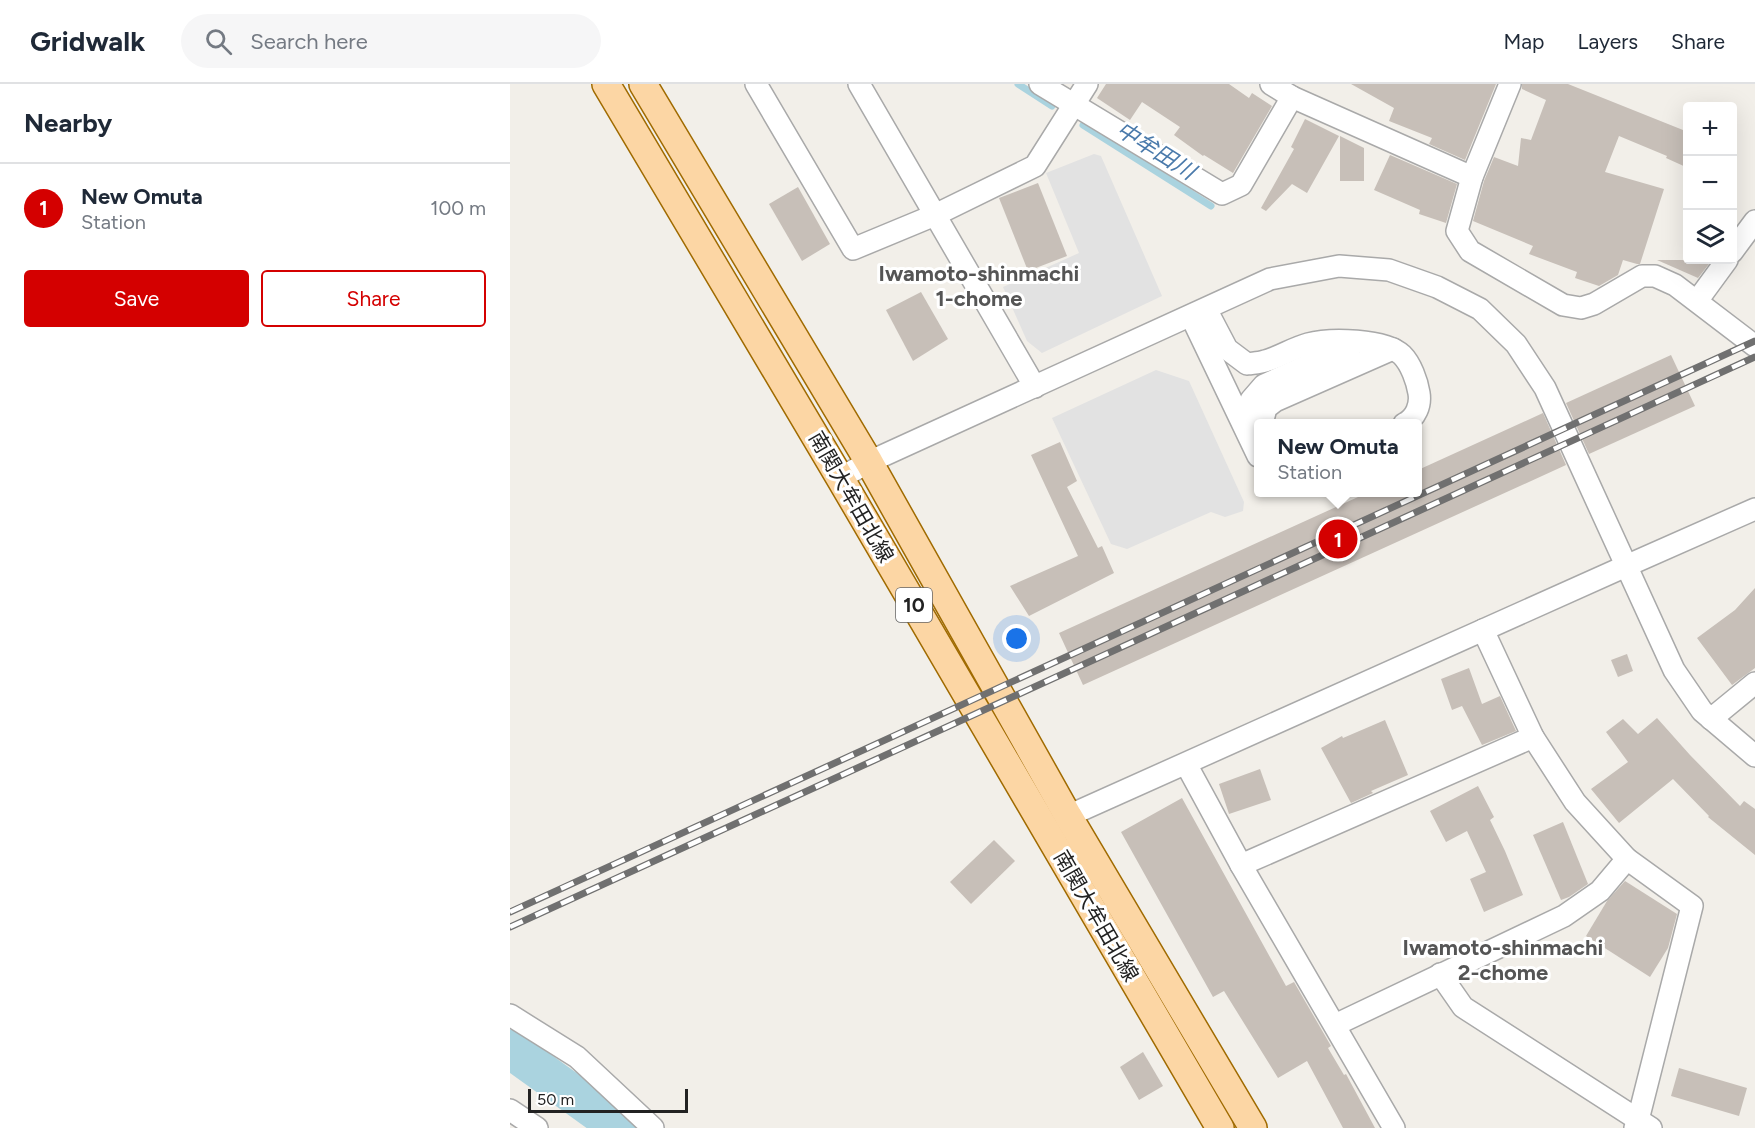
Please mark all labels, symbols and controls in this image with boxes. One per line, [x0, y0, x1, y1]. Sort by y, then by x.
search box [181, 14, 601, 68]
text: Gridwalk [30, 24, 145, 58]
icon: search [202, 25, 235, 58]
text: Search here [250, 28, 368, 55]
text: Map [1504, 29, 1544, 54]
text: Layers [1577, 29, 1638, 54]
text: Share [1671, 29, 1725, 54]
map controls [1683, 102, 1737, 264]
button: + [1683, 102, 1737, 156]
text: Nearby [24, 107, 112, 139]
water label: 中牟田川 [1111, 116, 1202, 186]
button: − [1683, 156, 1737, 210]
text: New Omuta [81, 183, 203, 210]
text: 1 [39, 196, 48, 220]
text: 100 m [430, 196, 486, 220]
text: Station [81, 210, 146, 234]
button: layers [1683, 210, 1737, 264]
district label: Iwamoto-shinmachi 1-chome [879, 260, 1079, 312]
button: Save [24, 270, 249, 327]
button: Share [261, 270, 486, 327]
popup [1254, 419, 1422, 497]
street label: 南関大牟田北線 [804, 427, 899, 567]
text: New Omuta [1277, 433, 1399, 460]
text: Station [1277, 460, 1342, 484]
pin: 1 [1318, 516, 1358, 562]
road number: 10 [896, 588, 932, 622]
your location [1002, 624, 1031, 653]
street label: 南関大牟田北線 [1049, 846, 1144, 986]
district label: Iwamoto-shinmachi 2-chome [1403, 934, 1603, 986]
scale bar [528, 1086, 688, 1114]
text: 50 m [537, 1090, 574, 1109]

